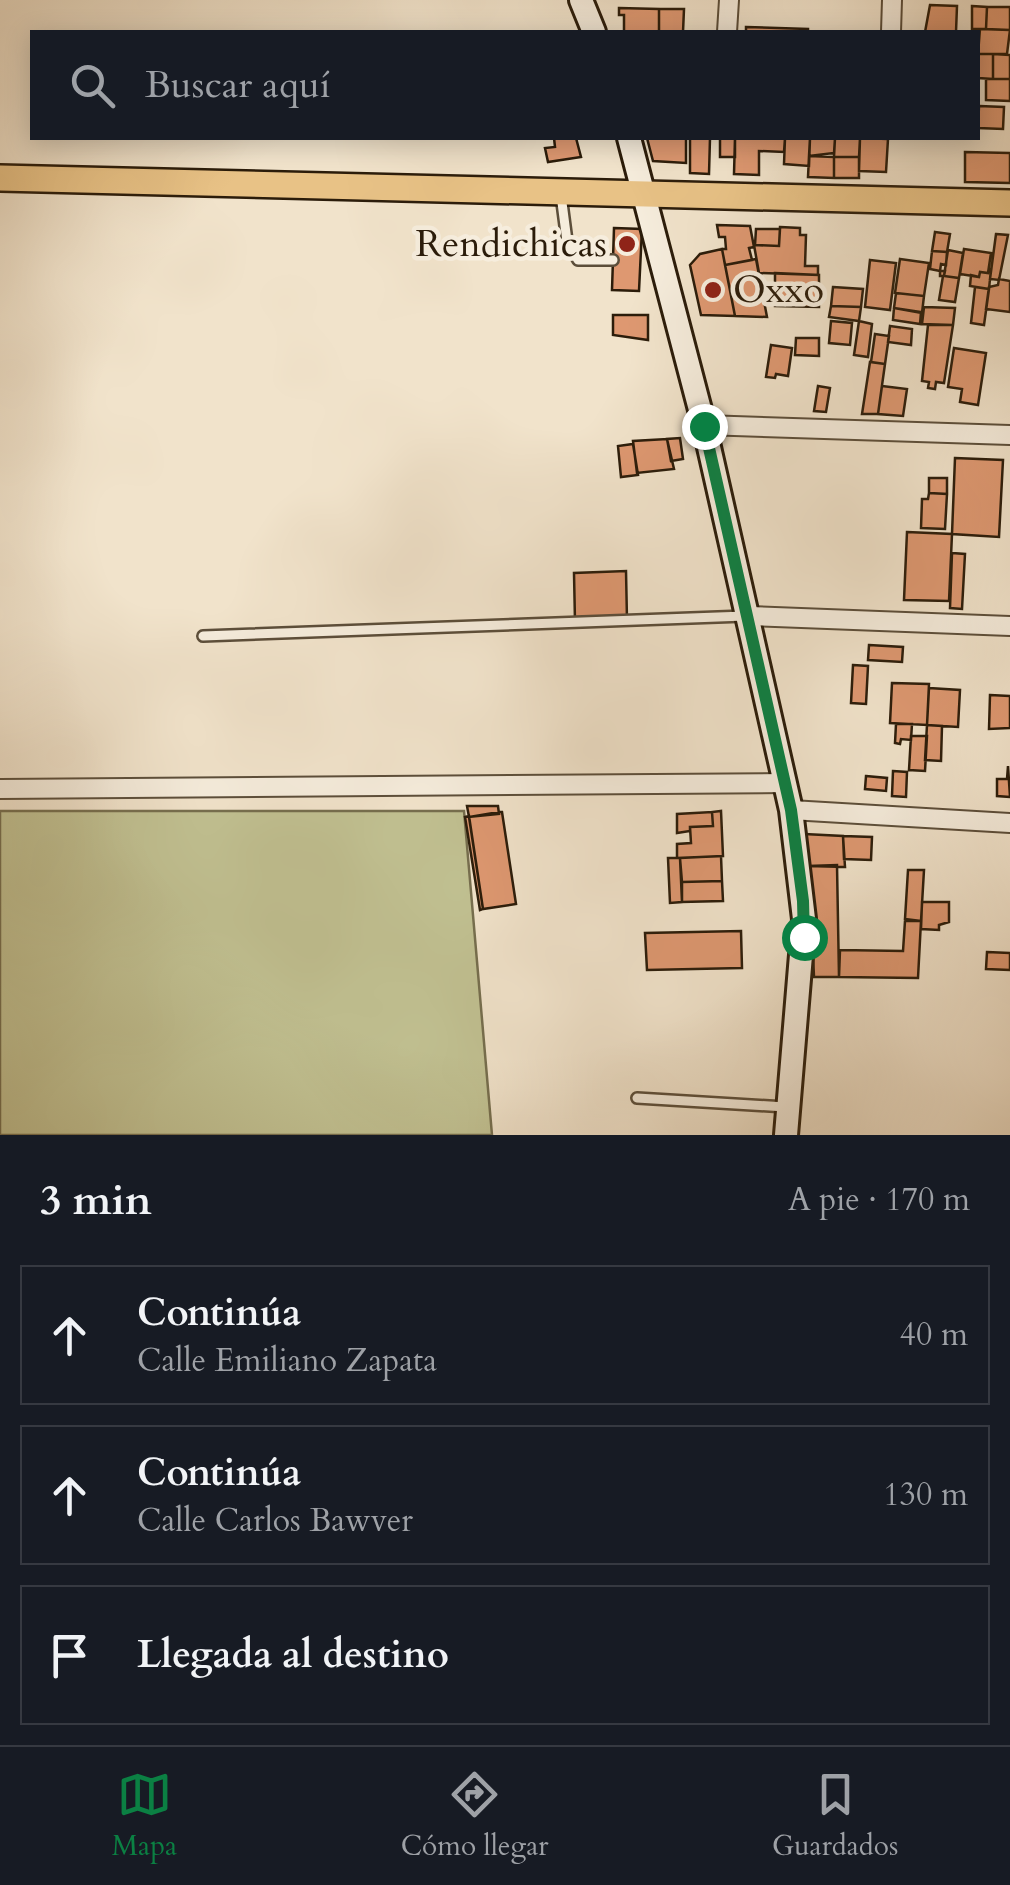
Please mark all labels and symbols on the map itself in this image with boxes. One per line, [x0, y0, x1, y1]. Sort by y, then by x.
place label: Rendichicas [416, 218, 607, 270]
marker: Rendichicas [616, 233, 638, 255]
place label: Oxxo [733, 264, 824, 316]
marker: Oxxo [702, 279, 724, 301]
route end [682, 404, 728, 450]
route start [782, 915, 828, 961]

